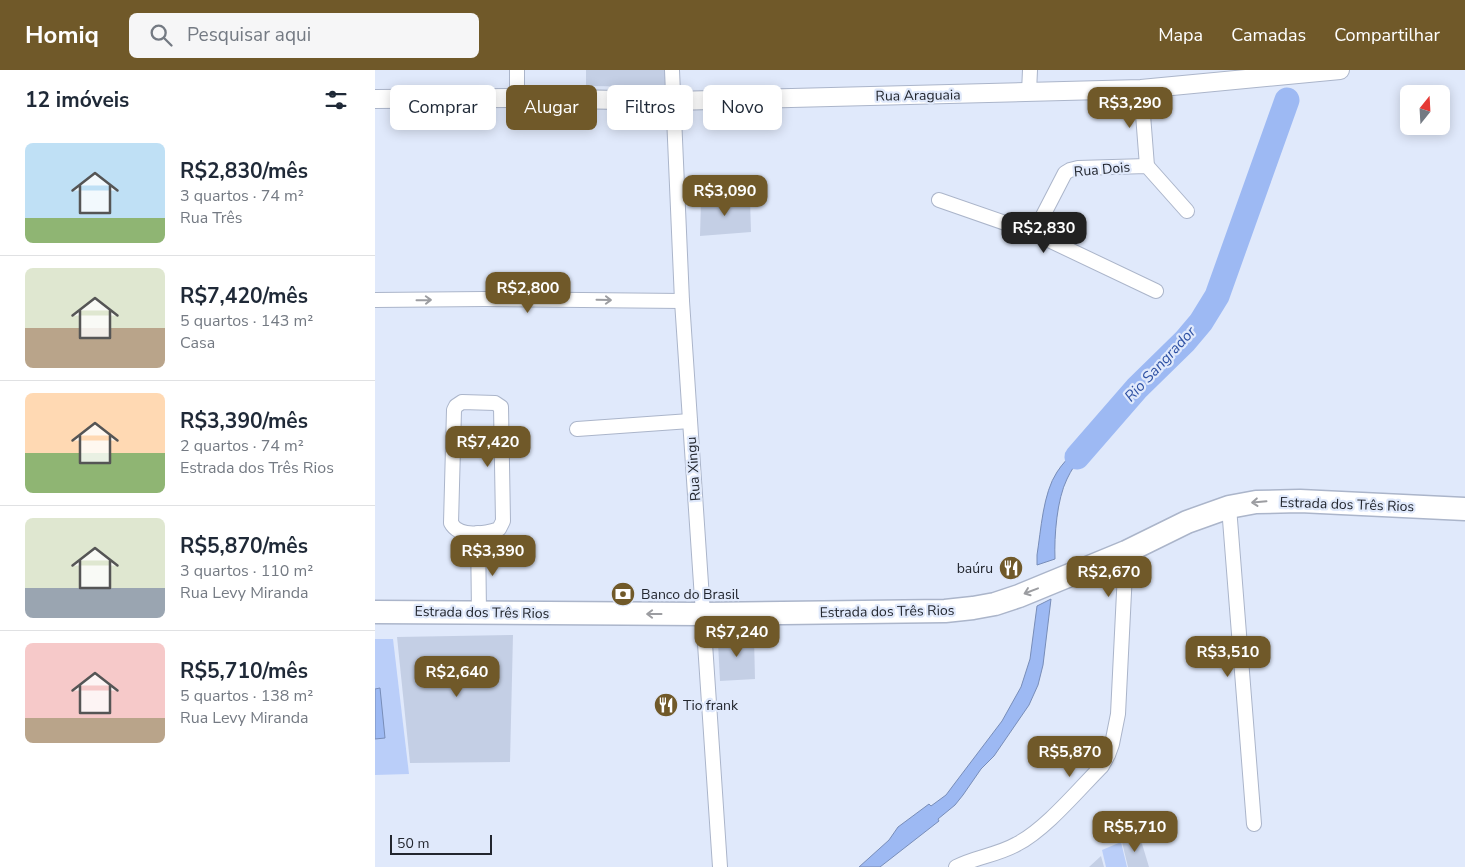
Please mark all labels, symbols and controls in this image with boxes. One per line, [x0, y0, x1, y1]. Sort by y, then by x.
search box [129, 13, 479, 58]
text: Homiq [25, 19, 99, 51]
icon: search [147, 21, 175, 49]
text: Pesquisar aqui [187, 22, 311, 48]
text: Mapa [1158, 23, 1203, 47]
text: Camadas [1231, 23, 1306, 47]
text: Compartilhar [1334, 23, 1440, 47]
chip: Comprar [390, 85, 496, 130]
chip: Alugar [506, 85, 597, 130]
chip: Filtros [607, 85, 693, 130]
chip: Novo [703, 85, 782, 130]
street label: Rua Araguaia [875, 85, 961, 106]
north arrow [1400, 85, 1450, 135]
map controls [1400, 85, 1450, 135]
text: 12 imóveis [25, 86, 129, 114]
icon: filters [322, 86, 350, 114]
pin: R$3,290 [1084, 87, 1176, 129]
text: R$3,290 [1099, 92, 1161, 114]
text: R$2,830/mês [180, 157, 308, 185]
street label: Rua Dois [1073, 158, 1131, 181]
icon: home [65, 163, 125, 223]
pin: R$3,090 [679, 174, 771, 217]
text: R$3,090 [694, 180, 756, 202]
text: 3 quartos · 74 m² [180, 185, 304, 207]
text: Rua Três [180, 207, 243, 229]
pin: R$2,830 [998, 212, 1090, 254]
text: R$2,830 [1013, 217, 1075, 239]
pin: R$2,800 [482, 272, 574, 314]
text: R$2,800 [497, 277, 559, 299]
text: R$7,420/mês [180, 282, 308, 310]
icon: home [65, 288, 125, 348]
one-way arrow [415, 295, 431, 304]
one-way arrow [595, 295, 611, 305]
text: 5 quartos · 143 m² [180, 310, 313, 332]
water label: Rio Sangrador [1120, 322, 1200, 406]
text: Casa [180, 332, 215, 354]
text: R$3,390/mês [180, 407, 308, 435]
icon: home [65, 413, 125, 473]
pin: R$7,420 [442, 426, 534, 468]
text: R$7,420 [457, 431, 519, 453]
text: 2 quartos · 74 m² [180, 435, 304, 457]
street label: Rua Xingu [682, 436, 705, 502]
text: Estrada dos Três Rios [180, 457, 334, 479]
street label: Estrada dos Três Rios [1279, 493, 1415, 516]
one-way arrow [1251, 498, 1267, 507]
text: R$5,870/mês [180, 532, 308, 560]
pin: R$3,390 [447, 534, 539, 577]
icon: home [65, 538, 125, 598]
text: R$3,390 [462, 540, 524, 562]
restaurant icon: baúru [998, 555, 1024, 581]
pin: R$2,670 [1063, 556, 1155, 598]
place label: baúru [957, 559, 993, 578]
text: 3 quartos · 110 m² [180, 560, 313, 582]
text: R$2,670 [1078, 561, 1140, 583]
bank icon: Banco do Brasil [610, 581, 636, 607]
text: Rua Levy Miranda [180, 582, 309, 604]
place label: Banco do Brasil [641, 585, 740, 604]
one-way arrow [1023, 588, 1038, 597]
street label: Estrada dos Três Rios [820, 601, 955, 622]
street label: Estrada dos Três Rios [415, 602, 550, 623]
one-way arrow [646, 609, 662, 619]
pin: R$7,240 [691, 616, 783, 658]
text: R$7,240 [706, 621, 768, 643]
pin: R$3,510 [1182, 636, 1274, 678]
text: R$3,510 [1197, 641, 1259, 663]
pin: R$2,640 [411, 656, 503, 698]
text: R$5,710/mês [180, 657, 308, 685]
text: R$2,640 [426, 661, 488, 683]
icon: home [65, 663, 125, 723]
text: 5 quartos · 138 m² [180, 685, 313, 707]
restaurant icon: Tio frank [653, 692, 679, 718]
place label: Tio frank [683, 696, 739, 715]
text: Rua Levy Miranda [180, 707, 309, 729]
pin: R$5,870 [1024, 736, 1116, 778]
text: R$5,870 [1039, 741, 1101, 763]
pin: R$5,710 [1089, 810, 1181, 853]
text: R$5,710 [1104, 816, 1166, 838]
scale bar [390, 832, 493, 855]
text: 50 m [397, 834, 429, 853]

